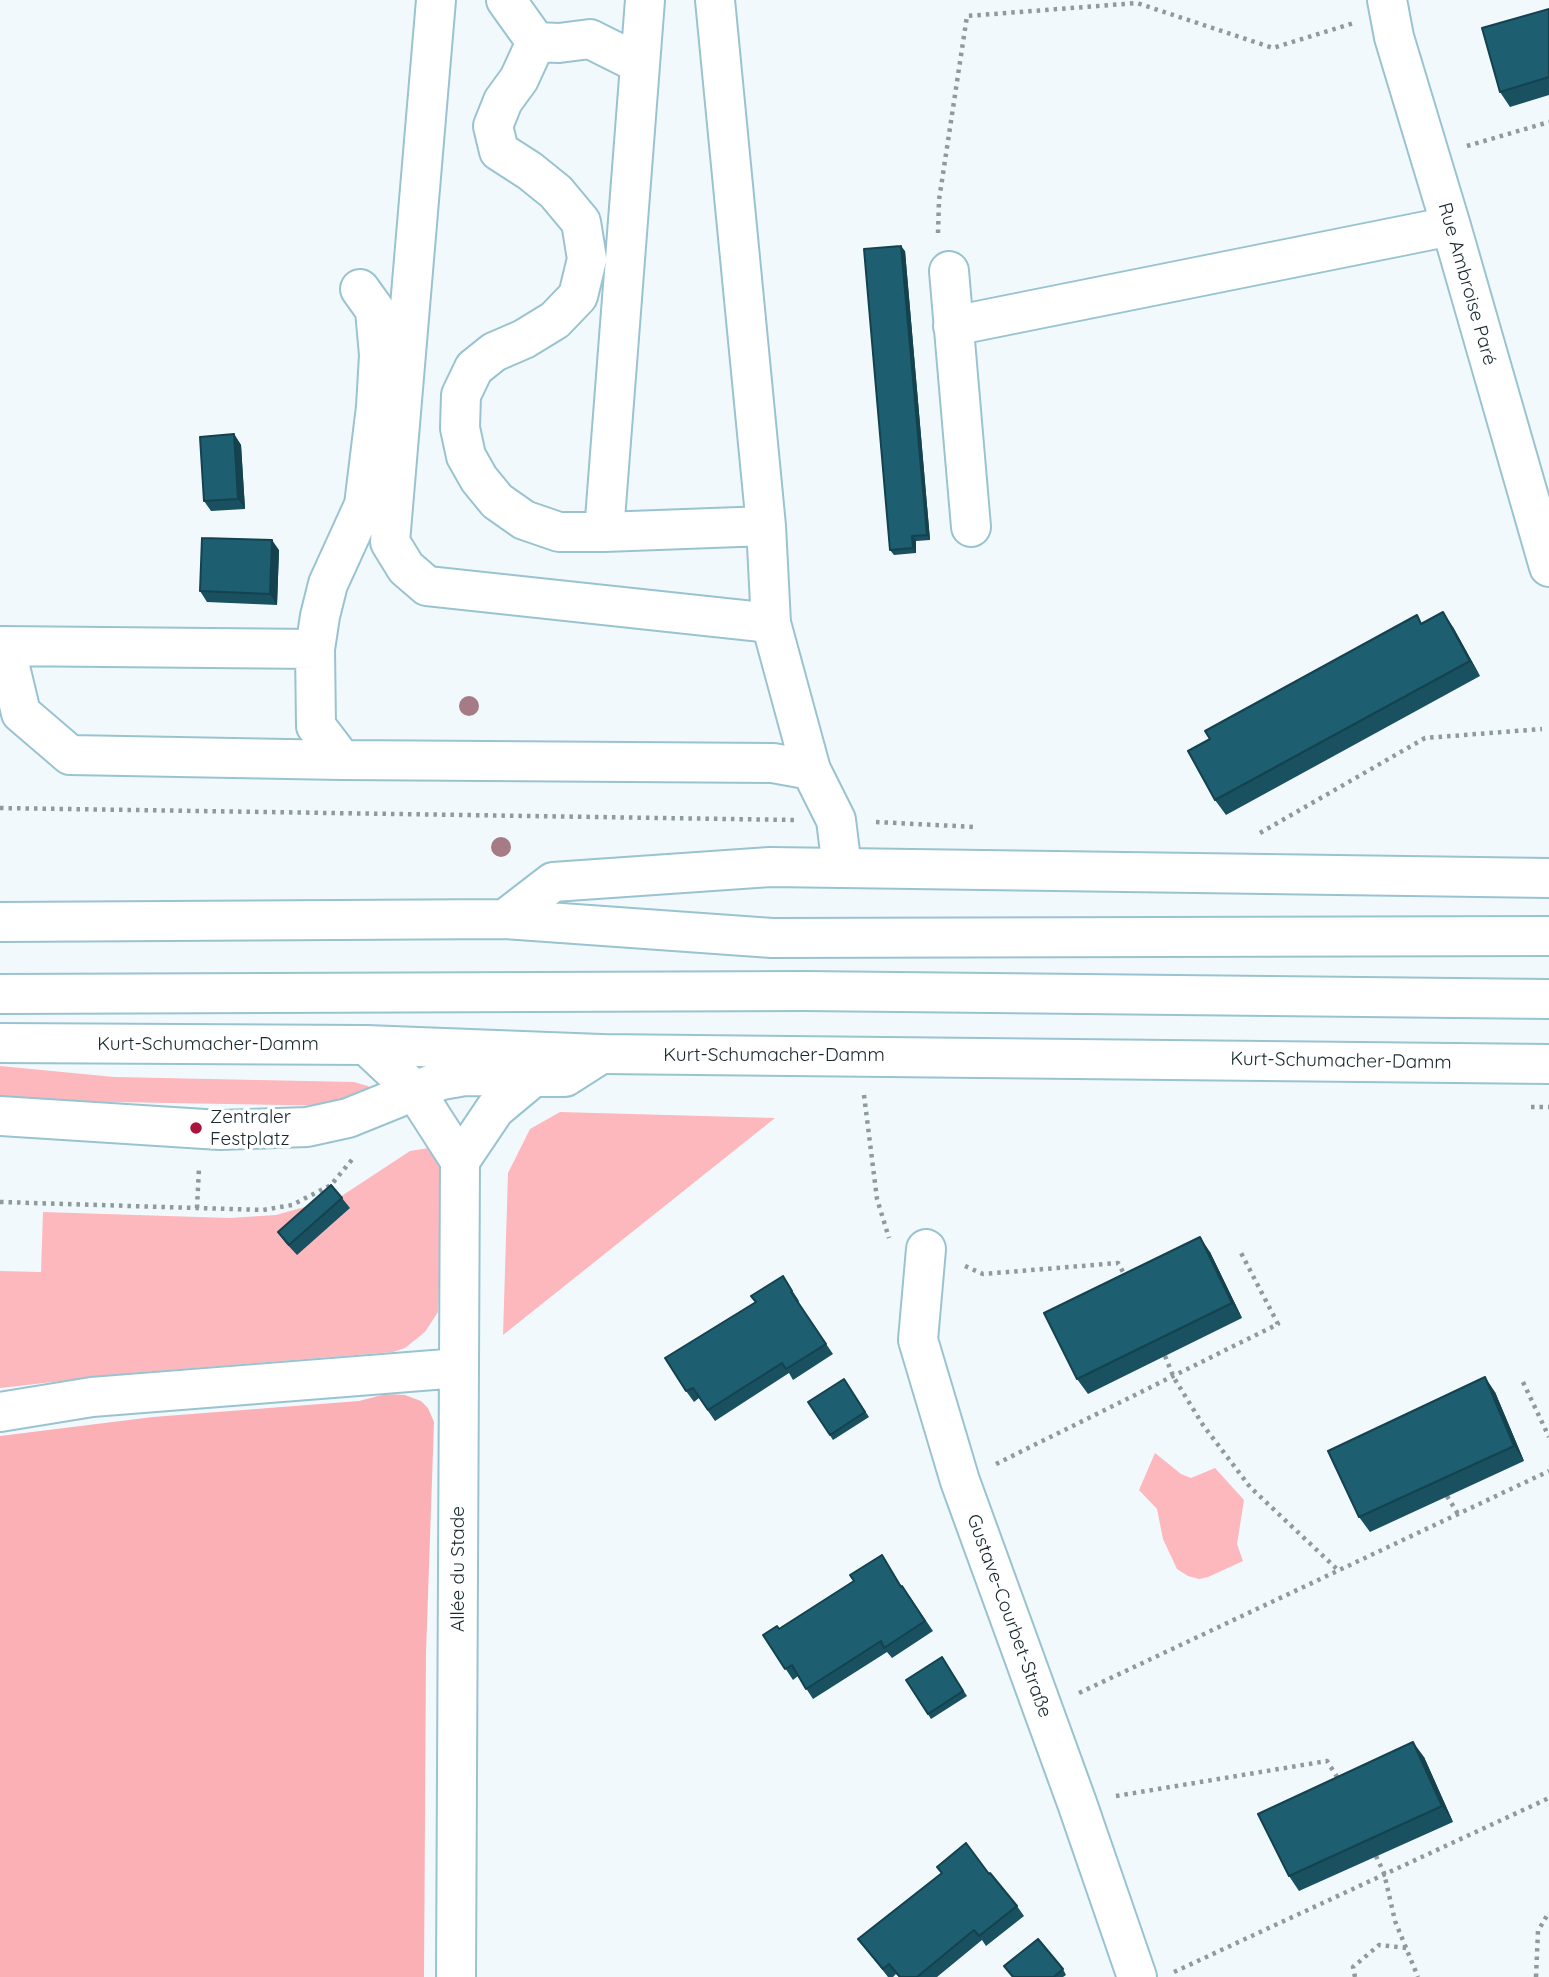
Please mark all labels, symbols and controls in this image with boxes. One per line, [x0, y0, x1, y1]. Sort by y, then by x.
street label: Rue Ambroise Paré [1433, 200, 1501, 368]
street label: Kurt-Schumacher-Damm [97, 1033, 319, 1055]
street label: Kurt-Schumacher-Damm [663, 1044, 885, 1066]
street label: Kurt-Schumacher-Damm [1230, 1048, 1452, 1074]
place label: Zentraler Festplatz [210, 1106, 291, 1150]
marker: Zentraler Festplatz [188, 1120, 204, 1136]
street label: Allée du Stade [447, 1506, 469, 1632]
street label: Gustave-Courbet-Straße [962, 1511, 1056, 1721]

